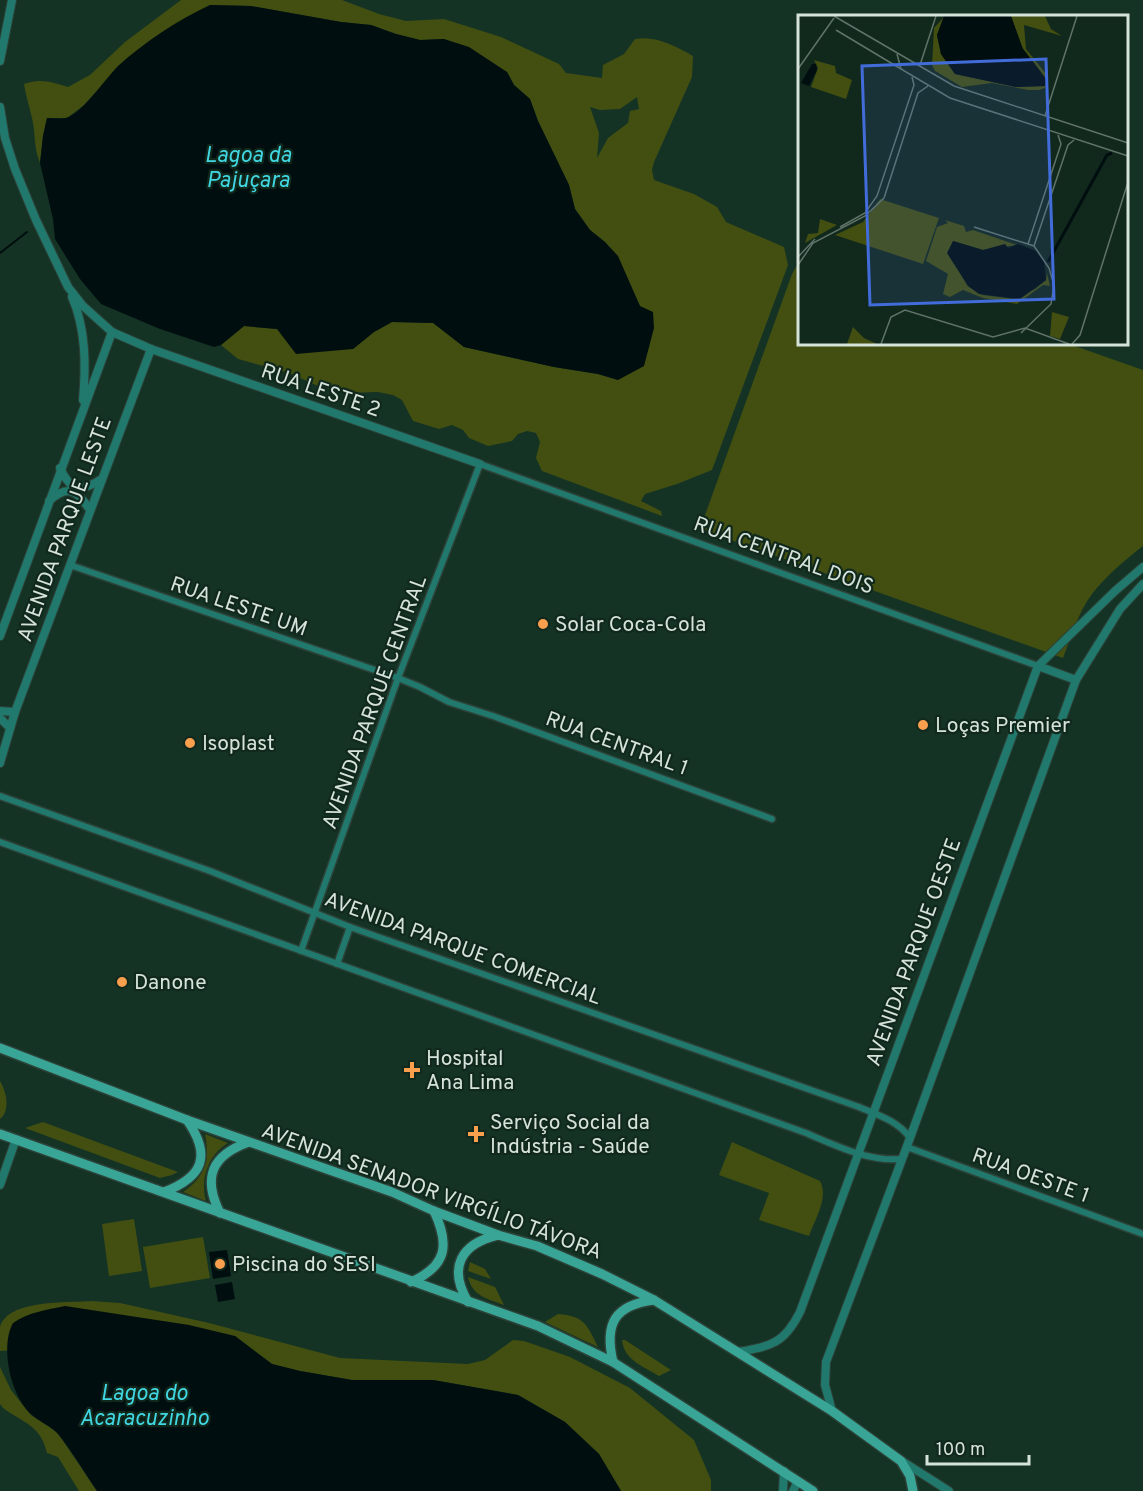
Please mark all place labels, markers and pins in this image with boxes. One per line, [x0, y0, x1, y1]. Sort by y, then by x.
place label: Solar Coca-Cola [555, 612, 706, 639]
marker: Solar Coca-Cola [536, 617, 550, 631]
place label: Loças Premier [935, 713, 1070, 740]
marker: Loças Premier [916, 718, 930, 732]
place label: Isoplast [202, 731, 275, 758]
marker: Isoplast [183, 736, 197, 750]
place label: Danone [134, 970, 206, 997]
marker: Danone [115, 975, 129, 989]
place label: Hospital Ana Lima [426, 1046, 514, 1097]
marker: Hospital Ana Lima [403, 1061, 421, 1079]
place label: Serviço Social da Indústria - Saúde [490, 1110, 650, 1161]
marker: Serviço Social da Indústria - Saúde [467, 1125, 485, 1143]
place label: Piscina do SESI [232, 1252, 376, 1279]
marker: Piscina do SESI [213, 1257, 227, 1271]

